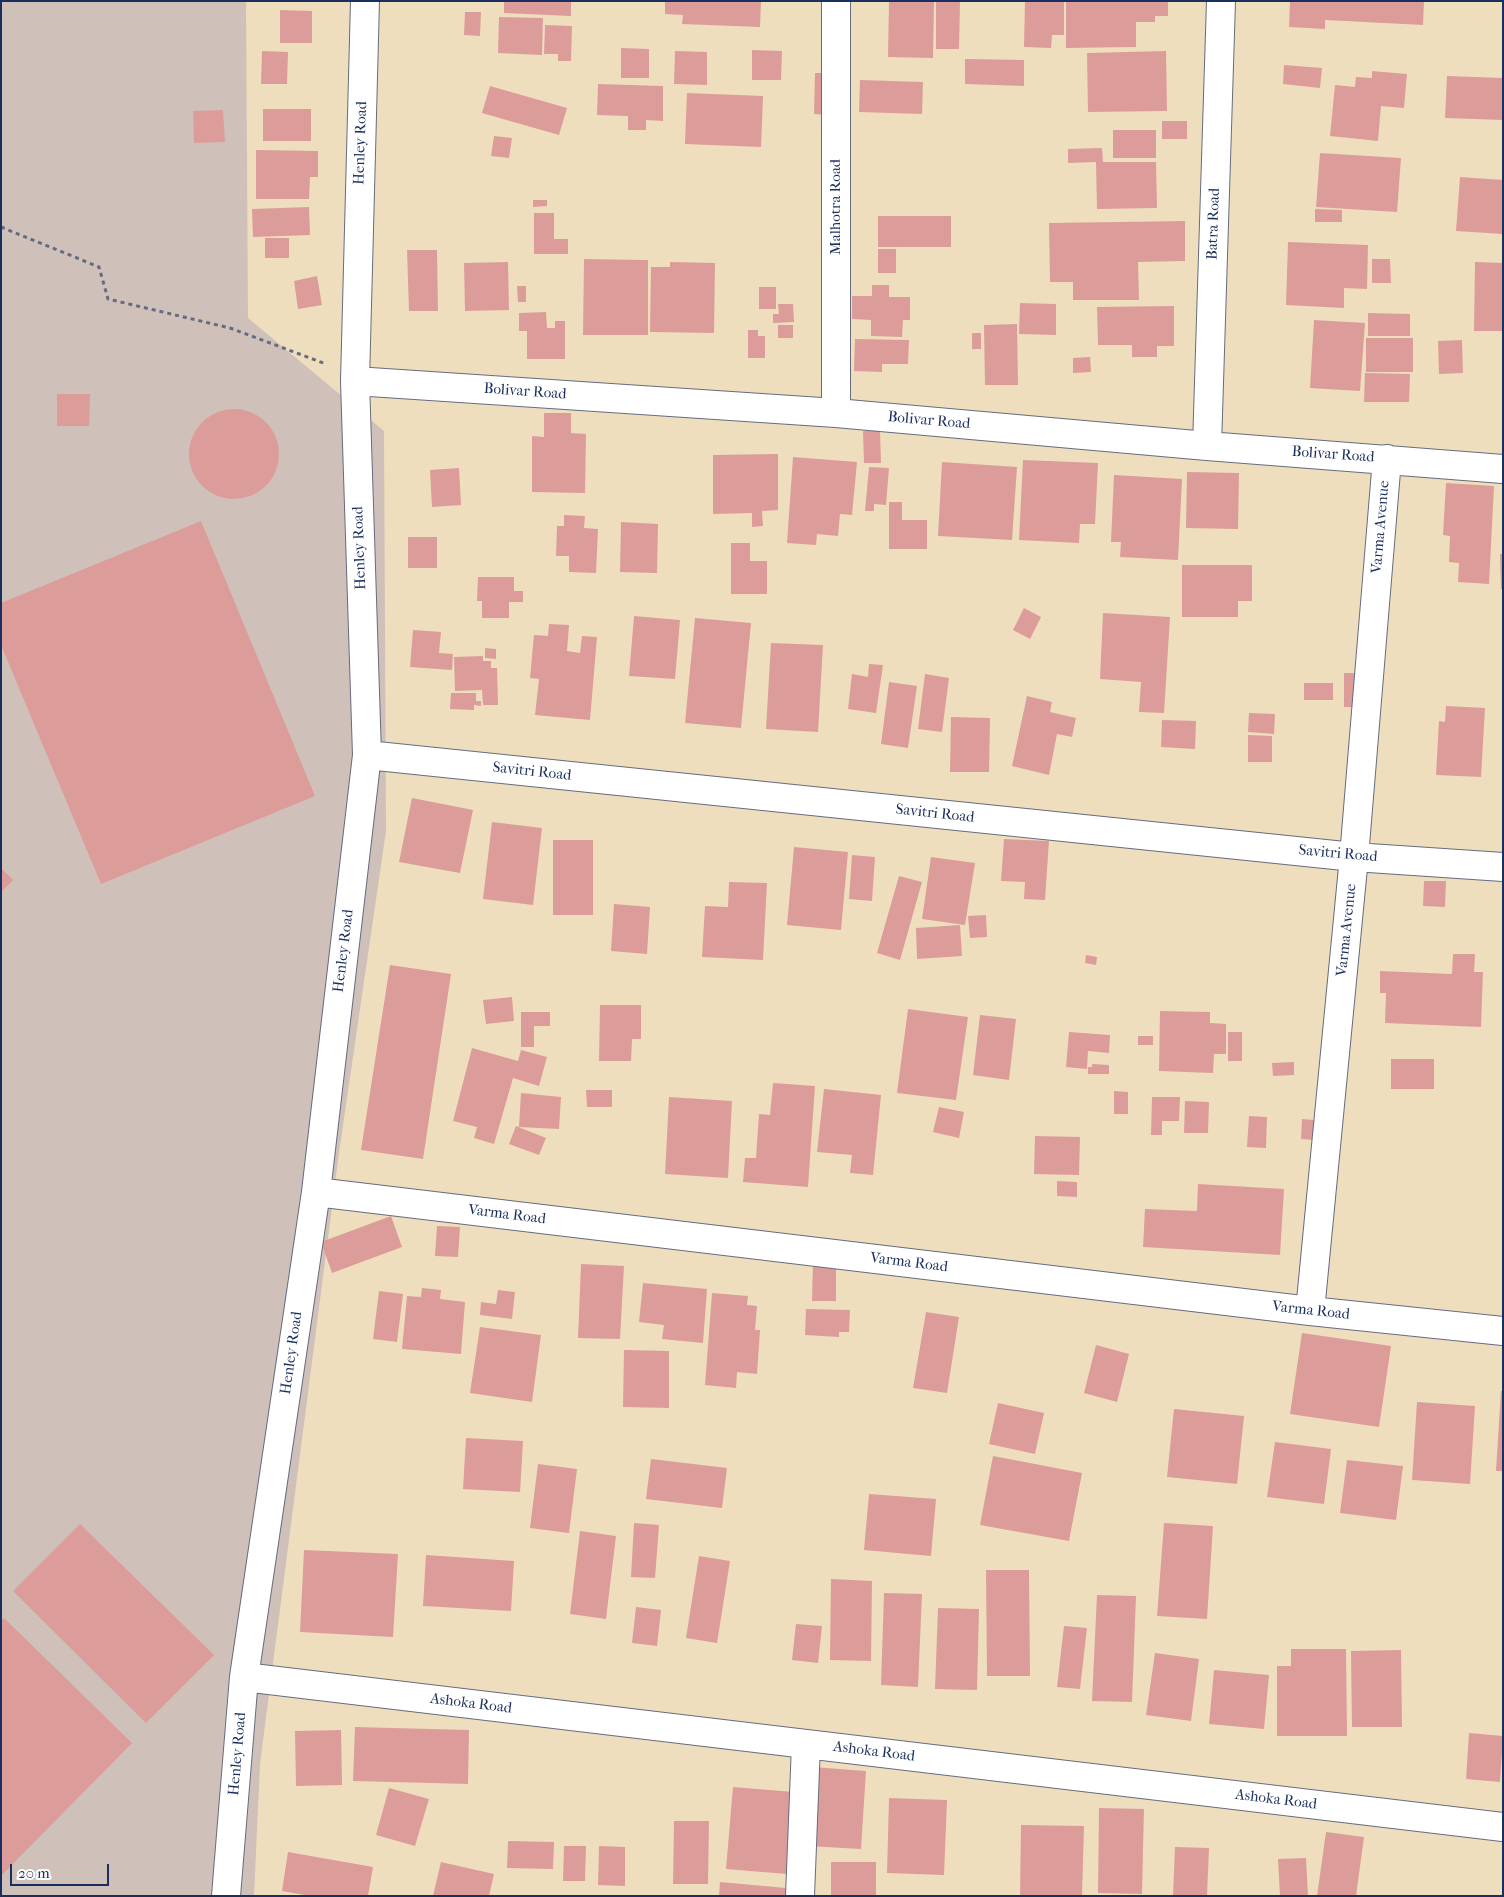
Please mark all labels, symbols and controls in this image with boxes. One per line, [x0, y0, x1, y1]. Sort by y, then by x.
street label: Henley Road [351, 101, 371, 185]
street label: Malhotra Road [827, 159, 845, 255]
street label: Batra Road [1204, 188, 1224, 260]
street label: Bolivar Road [483, 380, 567, 404]
street label: Bolivar Road [887, 408, 971, 434]
street label: Bolivar Road [1291, 443, 1375, 467]
street label: Varma Avenue [1368, 480, 1394, 574]
street label: Henley Road [350, 506, 370, 590]
street label: Savitri Road [492, 759, 572, 785]
street label: Savitri Road [895, 801, 975, 827]
street label: Savitri Road [1298, 842, 1378, 866]
street label: Varma Avenue [1333, 883, 1361, 977]
street label: Henley Road [330, 908, 358, 994]
street label: Varma Road [467, 1201, 547, 1229]
street label: Varma Road [869, 1249, 949, 1277]
street label: Varma Road [1271, 1298, 1351, 1324]
street label: Henley Road [277, 1310, 307, 1396]
street label: Ashoka Road [429, 1690, 513, 1718]
street label: Henley Road [225, 1712, 251, 1796]
street label: Ashoka Road [832, 1738, 916, 1766]
street label: Ashoka Road [1234, 1786, 1318, 1814]
scale bar [12, 1854, 111, 1886]
text: 20 m [18, 1864, 50, 1882]

